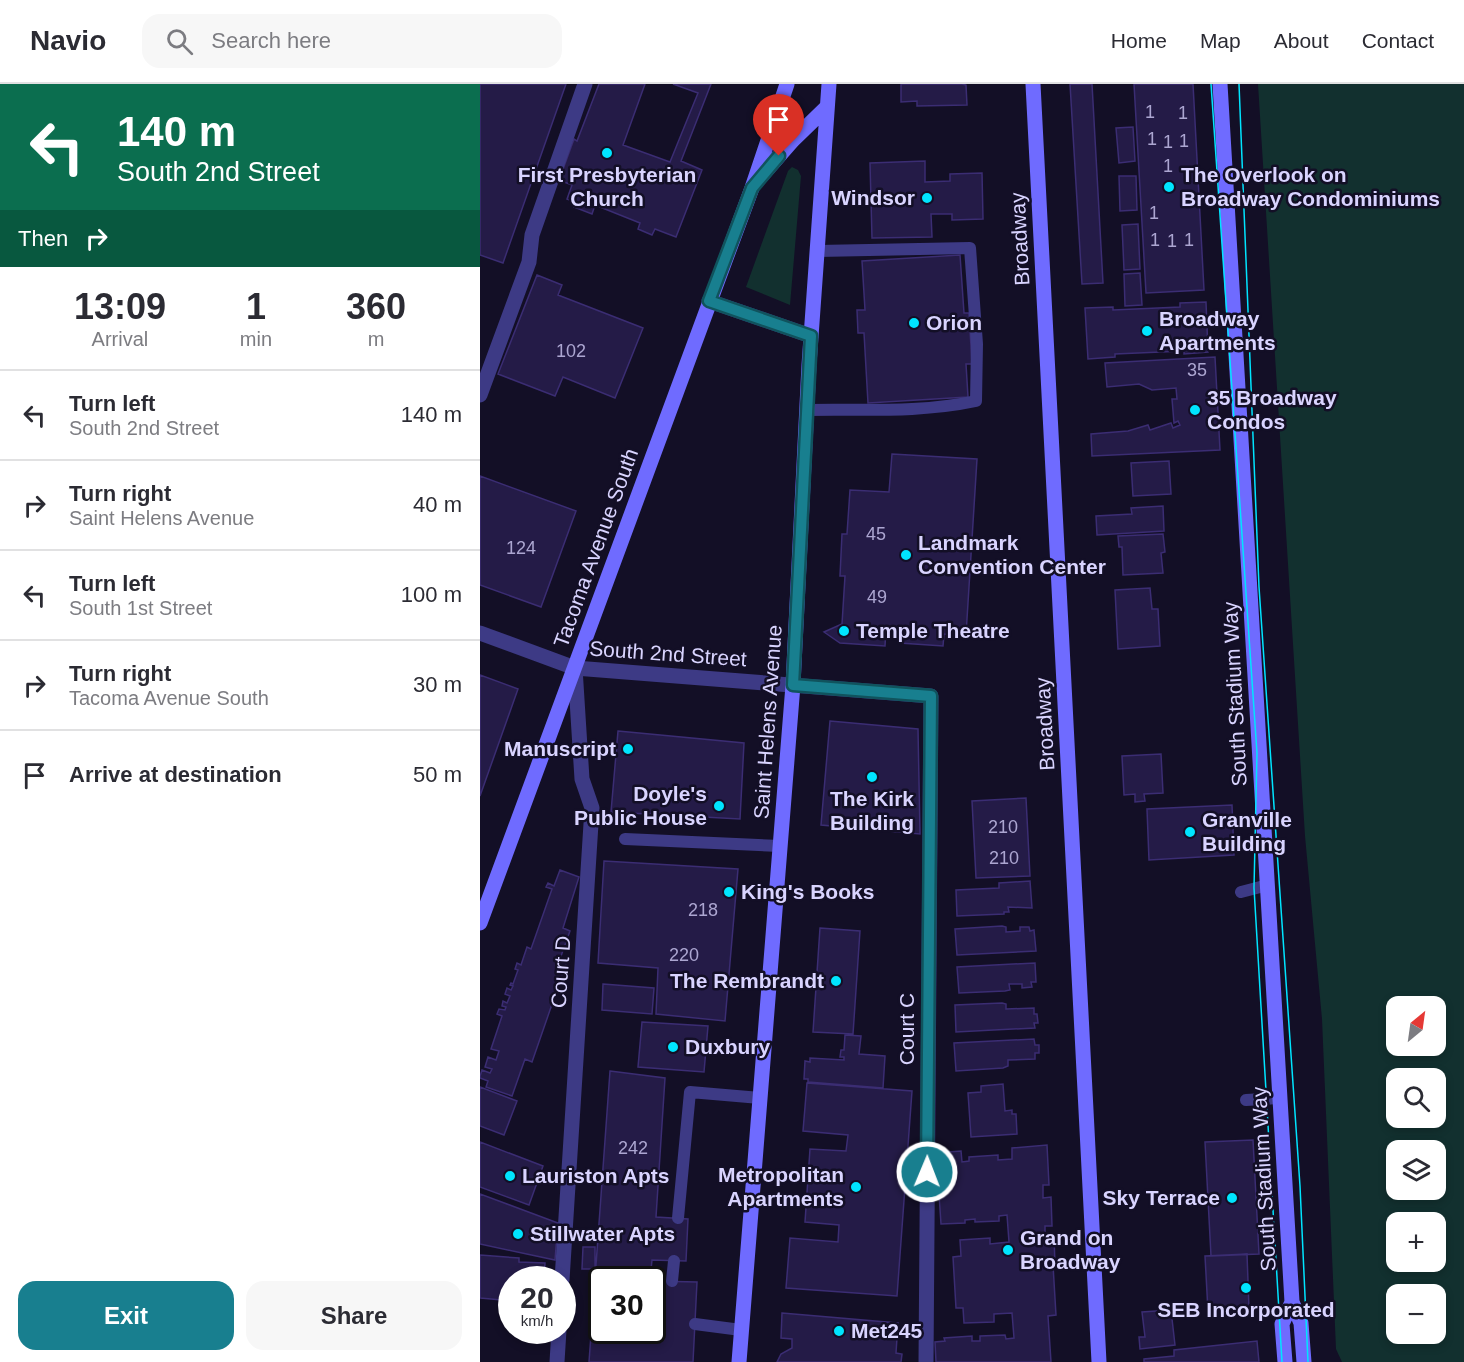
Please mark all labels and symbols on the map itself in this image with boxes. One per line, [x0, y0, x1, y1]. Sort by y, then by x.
pin [753, 94, 804, 156]
house number: 1 [1145, 102, 1155, 122]
house number: 1 [1178, 103, 1188, 123]
house number: 1 [1147, 129, 1157, 149]
house number: 1 [1179, 131, 1189, 151]
house number: 1 [1163, 132, 1173, 152]
marker: First Presbyterian Church [600, 146, 614, 160]
house number: 1 [1163, 156, 1173, 176]
place label: First Presbyterian Church [518, 163, 696, 210]
place label: The Overlook on Broadway Condominiums [1181, 163, 1440, 210]
marker: The Overlook on Broadway Condominiums [1162, 180, 1176, 194]
place label: Windsor [831, 186, 915, 209]
marker: Windsor [920, 191, 934, 205]
street label: Broadway [1006, 191, 1033, 286]
house number: 1 [1149, 203, 1159, 223]
house number: 1 [1150, 230, 1160, 250]
house number: 1 [1184, 230, 1194, 250]
house number: 1 [1167, 231, 1177, 251]
place label: Broadway Apartments [1159, 307, 1276, 354]
place label: Orion [926, 311, 982, 334]
marker: Orion [907, 316, 921, 330]
marker: Broadway Apartments [1140, 324, 1154, 338]
house number: 102 [556, 341, 586, 361]
house number: 35 [1187, 360, 1207, 380]
place label: 35 Broadway Condos [1207, 386, 1337, 433]
marker: 35 Broadway Condos [1188, 403, 1202, 417]
street label: Tacoma Avenue South [549, 445, 642, 650]
house number: 45 [866, 524, 886, 544]
place label: Landmark Convention Center [918, 531, 1106, 578]
house number: 124 [506, 538, 536, 558]
marker: Landmark Convention Center [899, 548, 913, 562]
house number: 49 [867, 587, 887, 607]
street label: South Stadium Way [1218, 601, 1251, 787]
place label: Temple Theatre [856, 619, 1010, 642]
street label: Saint Helens Avenue [749, 624, 786, 820]
marker: Temple Theatre [837, 624, 851, 638]
street label: South 2nd Street [589, 637, 748, 670]
street label: Broadway [1031, 676, 1058, 771]
place label: Manuscript [504, 737, 616, 760]
marker: Manuscript [621, 742, 635, 756]
marker: The Kirk Building [865, 770, 879, 784]
place label: Doyle's Public House [574, 782, 707, 829]
place label: The Kirk Building [830, 787, 914, 834]
marker: Doyle's Public House [712, 799, 726, 813]
place label: Granville Building [1202, 808, 1292, 855]
house number: 210 [988, 817, 1018, 837]
marker: Granville Building [1183, 825, 1197, 839]
house number: 210 [989, 848, 1019, 868]
place label: King's Books [741, 880, 874, 903]
marker: King's Books [722, 885, 736, 899]
house number: 218 [688, 900, 718, 920]
street label: Court D [547, 935, 574, 1009]
house number: 220 [669, 945, 699, 965]
place label: The Rembrandt [670, 969, 824, 992]
marker: The Rembrandt [829, 974, 843, 988]
street label: Court C [895, 993, 918, 1065]
north arrow [1386, 996, 1446, 1056]
place label: Duxbury [685, 1035, 771, 1058]
marker: Duxbury [666, 1040, 680, 1054]
street label: South Stadium Way [1247, 1086, 1280, 1272]
house number: 242 [618, 1138, 648, 1158]
position arrow [895, 1140, 959, 1204]
place label: Metropolitan Apartments [718, 1163, 844, 1210]
place label: Lauriston Apts [522, 1164, 669, 1187]
marker: Lauriston Apts [503, 1169, 517, 1183]
marker: Metropolitan Apartments [849, 1180, 863, 1194]
place label: Sky Terrace [1102, 1186, 1220, 1209]
marker: Sky Terrace [1225, 1191, 1239, 1205]
place label: Stillwater Apts [530, 1222, 675, 1245]
place label: Grand on Broadway [1020, 1226, 1121, 1273]
marker: Stillwater Apts [511, 1227, 525, 1241]
marker: Grand on Broadway [1001, 1243, 1015, 1257]
speed limit sign: 30 [588, 1266, 666, 1344]
marker: SEB Incorporated [1239, 1281, 1253, 1295]
place label: SEB Incorporated [1157, 1298, 1335, 1321]
place label: Met245 [851, 1319, 923, 1342]
marker: Met245 [832, 1324, 846, 1338]

